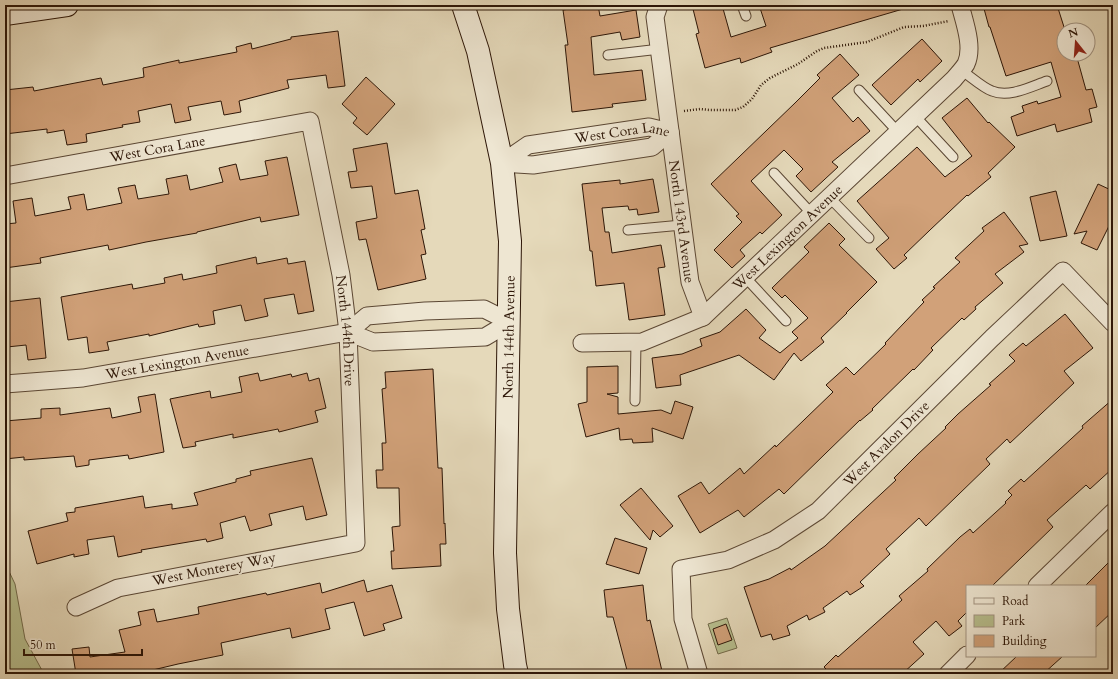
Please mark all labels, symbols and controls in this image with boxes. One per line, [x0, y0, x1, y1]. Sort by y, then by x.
north arrow [1056, 22, 1096, 62]
text: N [1066, 24, 1080, 41]
street label: West Cora Lane [572, 117, 672, 148]
street label: West Cora Lane [107, 131, 207, 167]
street label: North 143rd Avenue [664, 159, 700, 284]
street label: West Lexington Avenue [727, 180, 847, 295]
street label: North 144th Drive [332, 274, 360, 387]
street label: North 144th Avenue [498, 275, 520, 399]
street label: West Lexington Avenue [103, 340, 251, 384]
street label: West Avalon Drive [838, 396, 933, 491]
street label: West Monterey Way [150, 548, 278, 591]
legend [966, 585, 1096, 657]
text: Road [1002, 593, 1029, 609]
text: Park [1002, 613, 1026, 629]
scale bar [24, 631, 142, 657]
text: Building [1002, 633, 1047, 649]
text: 50 m [30, 637, 57, 653]

